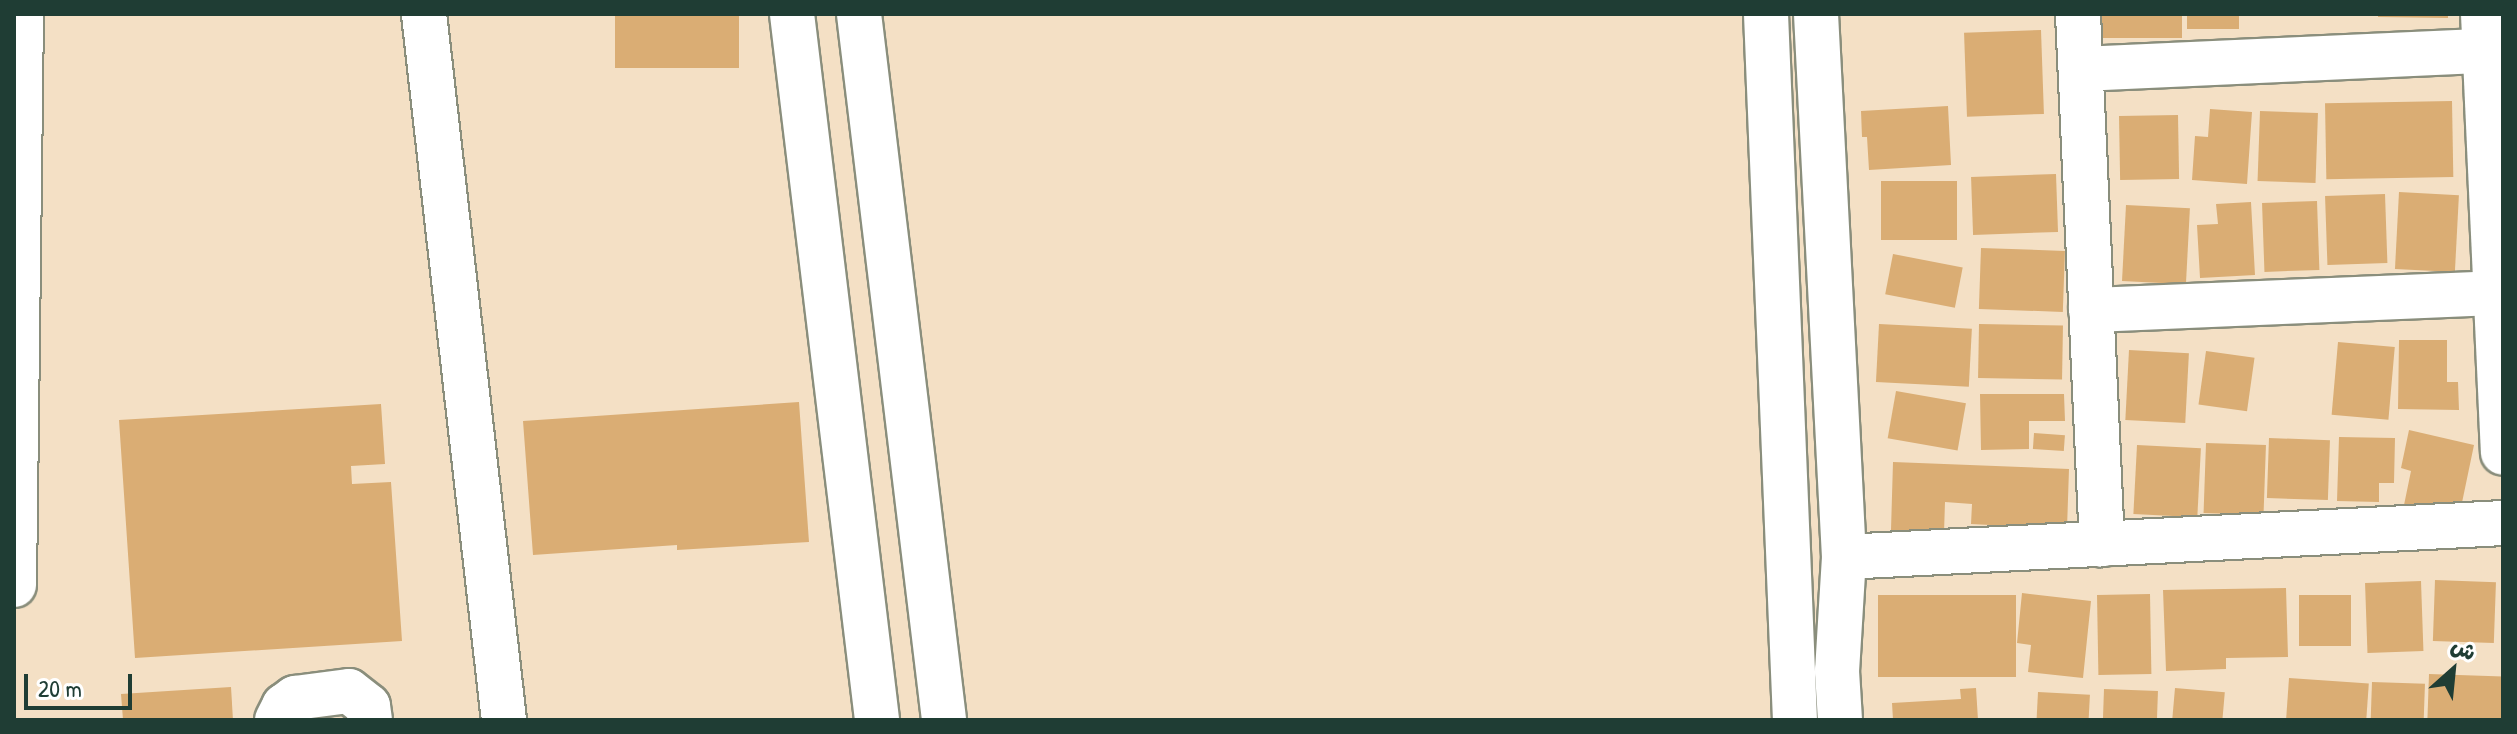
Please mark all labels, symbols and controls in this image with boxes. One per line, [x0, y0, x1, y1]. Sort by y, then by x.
north arrow [2413, 630, 2493, 710]
text: ش [2446, 630, 2481, 667]
scale bar [28, 658, 136, 708]
text: 20 m [38, 672, 82, 704]

